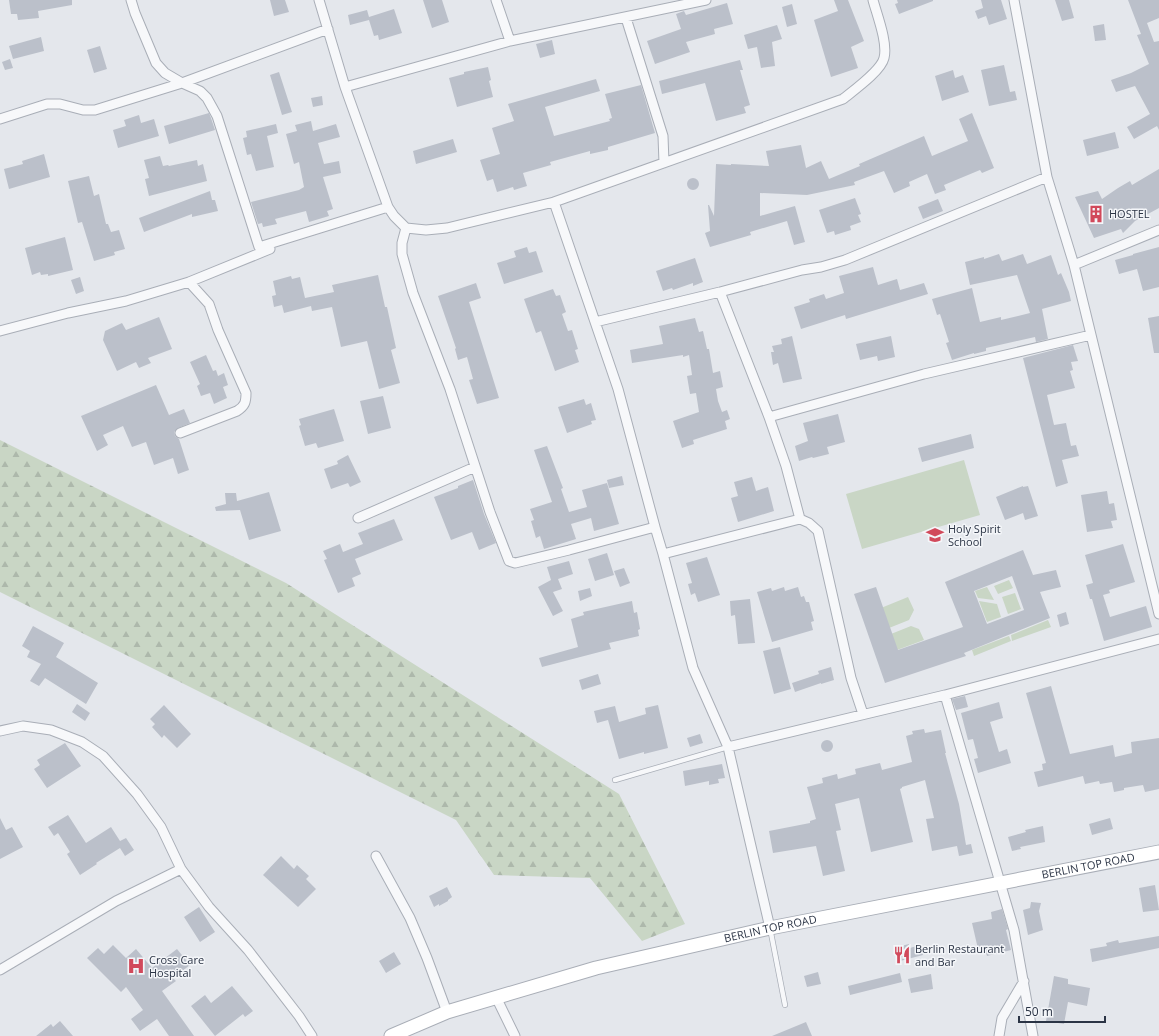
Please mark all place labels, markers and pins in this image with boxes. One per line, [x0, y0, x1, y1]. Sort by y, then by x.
building icon: HOSTEL [1086, 204, 1106, 224]
place label: HOSTEL [1109, 206, 1150, 221]
place label: Holy Spirit School [948, 521, 1001, 549]
school or university icon: Holy Spirit School [925, 525, 945, 545]
place label: Berlin Restaurant and Bar [915, 941, 1004, 969]
restaurant icon: Berlin Restaurant and Bar [892, 945, 912, 965]
place label: Cross Care Hospital [149, 952, 204, 980]
hospital icon: Cross Care Hospital [126, 956, 146, 976]

